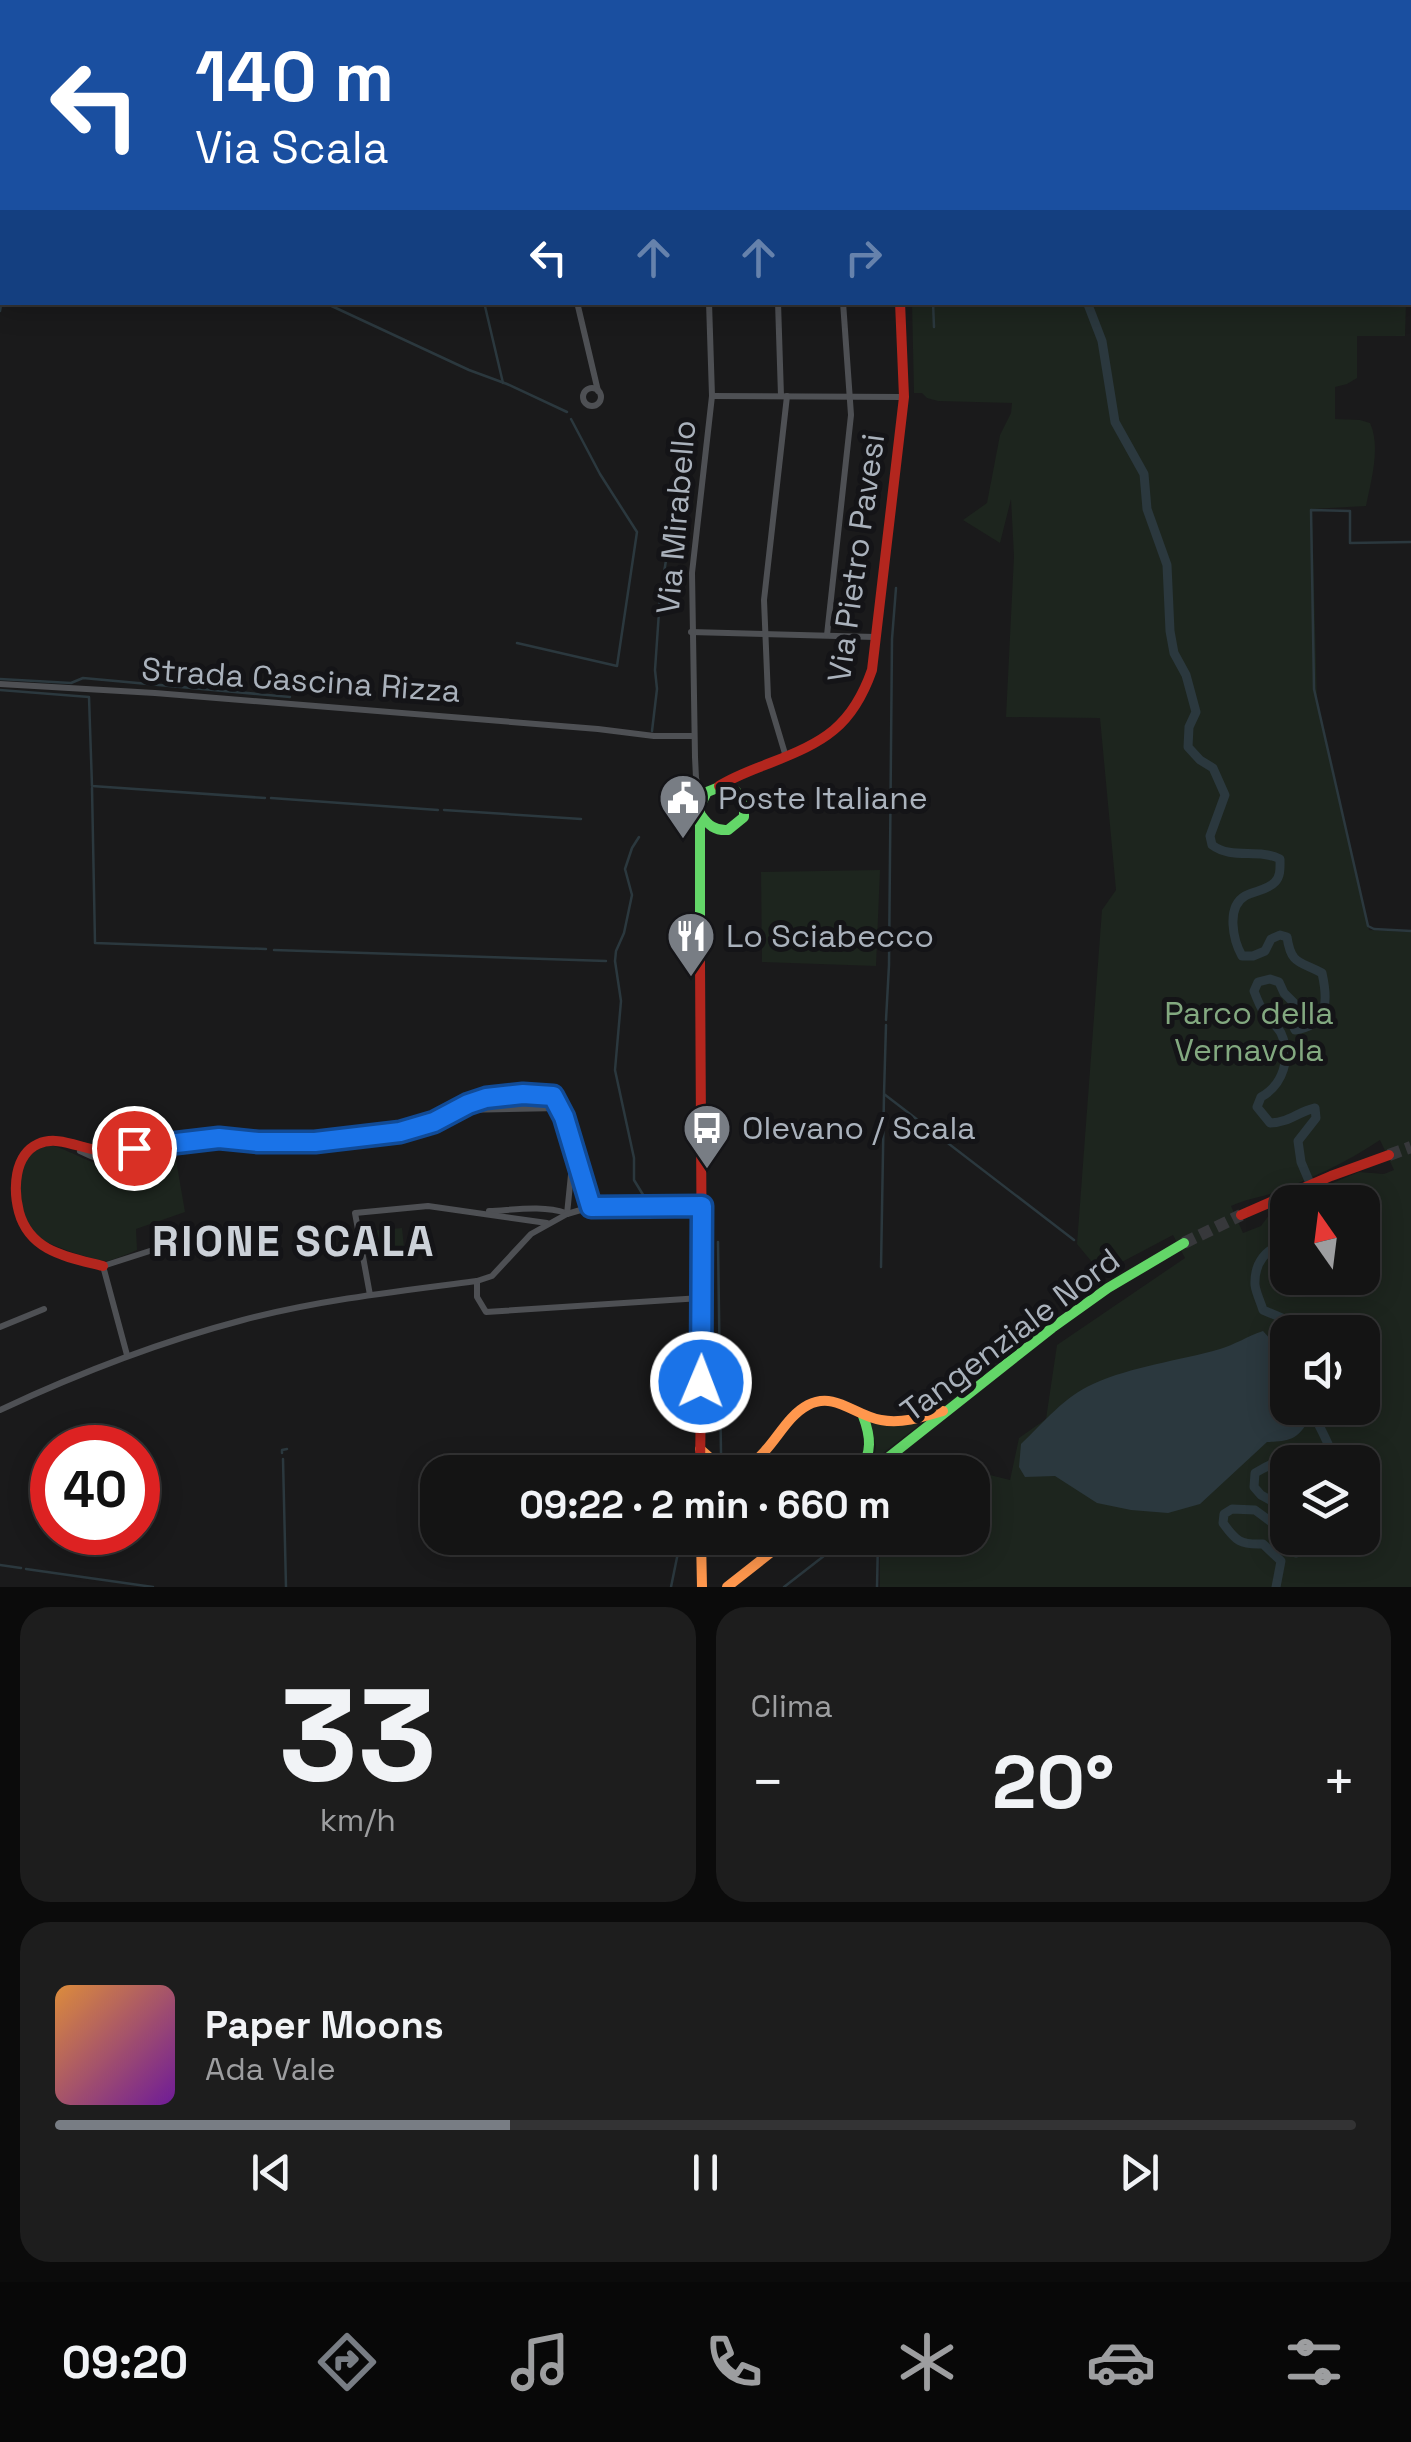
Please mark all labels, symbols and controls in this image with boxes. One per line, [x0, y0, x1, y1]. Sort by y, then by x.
text: 140 m [195, 32, 394, 121]
icon: left [30, 40, 160, 170]
text: Via Scala [195, 119, 389, 176]
icon: left [521, 230, 576, 285]
icon: ahead [626, 230, 681, 285]
icon: ahead [731, 230, 786, 285]
icon: right [836, 230, 891, 285]
street label: Via Mirabello [648, 418, 704, 616]
street label: Via Pietro Pavesi [819, 431, 893, 685]
street label: Strada Cascina Rizza [140, 649, 462, 711]
public building icon: Poste Italiane [657, 772, 709, 840]
place label: Poste Italiane [718, 778, 928, 818]
restaurant icon: Lo Sciabecco [665, 910, 717, 978]
place label: Lo Sciabecco [726, 916, 934, 956]
park label: Parco della Vernavola [1164, 993, 1334, 1070]
bus stop icon: Olevano / Scala [681, 1102, 733, 1170]
pin [92, 1106, 177, 1191]
place label: Olevano / Scala [742, 1108, 976, 1148]
icon: arrive [107, 1121, 162, 1176]
north arrow [1270, 1185, 1380, 1295]
map controls [1270, 1185, 1380, 1555]
district label: RIONE SCALA [152, 1215, 436, 1268]
street label: Tangenziale Nord [892, 1240, 1128, 1430]
button: sound [1270, 1315, 1380, 1425]
position arrow [649, 1330, 753, 1434]
speed limit sign: 40 [30, 1425, 160, 1555]
button: layers [1270, 1445, 1380, 1555]
text: 09:22 · 2 min · 660 m [519, 1481, 891, 1529]
text: 33 [279, 1652, 437, 1818]
text: Clima [751, 1686, 833, 1726]
text: 20° [992, 1734, 1115, 1830]
text: − [751, 1747, 785, 1817]
text: + [1322, 1747, 1356, 1817]
text: km/h [320, 1800, 396, 1840]
text: Paper Moons [205, 2001, 444, 2049]
text: Ada Vale [205, 2049, 336, 2089]
icon: previous [244, 2145, 299, 2200]
icon: pause [678, 2145, 733, 2200]
icon: next [1112, 2145, 1167, 2200]
icon: directions [312, 2327, 382, 2397]
icon: music [505, 2327, 575, 2397]
icon: phone [699, 2327, 769, 2397]
icon: climate [892, 2327, 962, 2397]
icon: car [1086, 2327, 1156, 2397]
icon: filters [1279, 2327, 1349, 2397]
text: 09:20 [62, 2334, 188, 2391]

